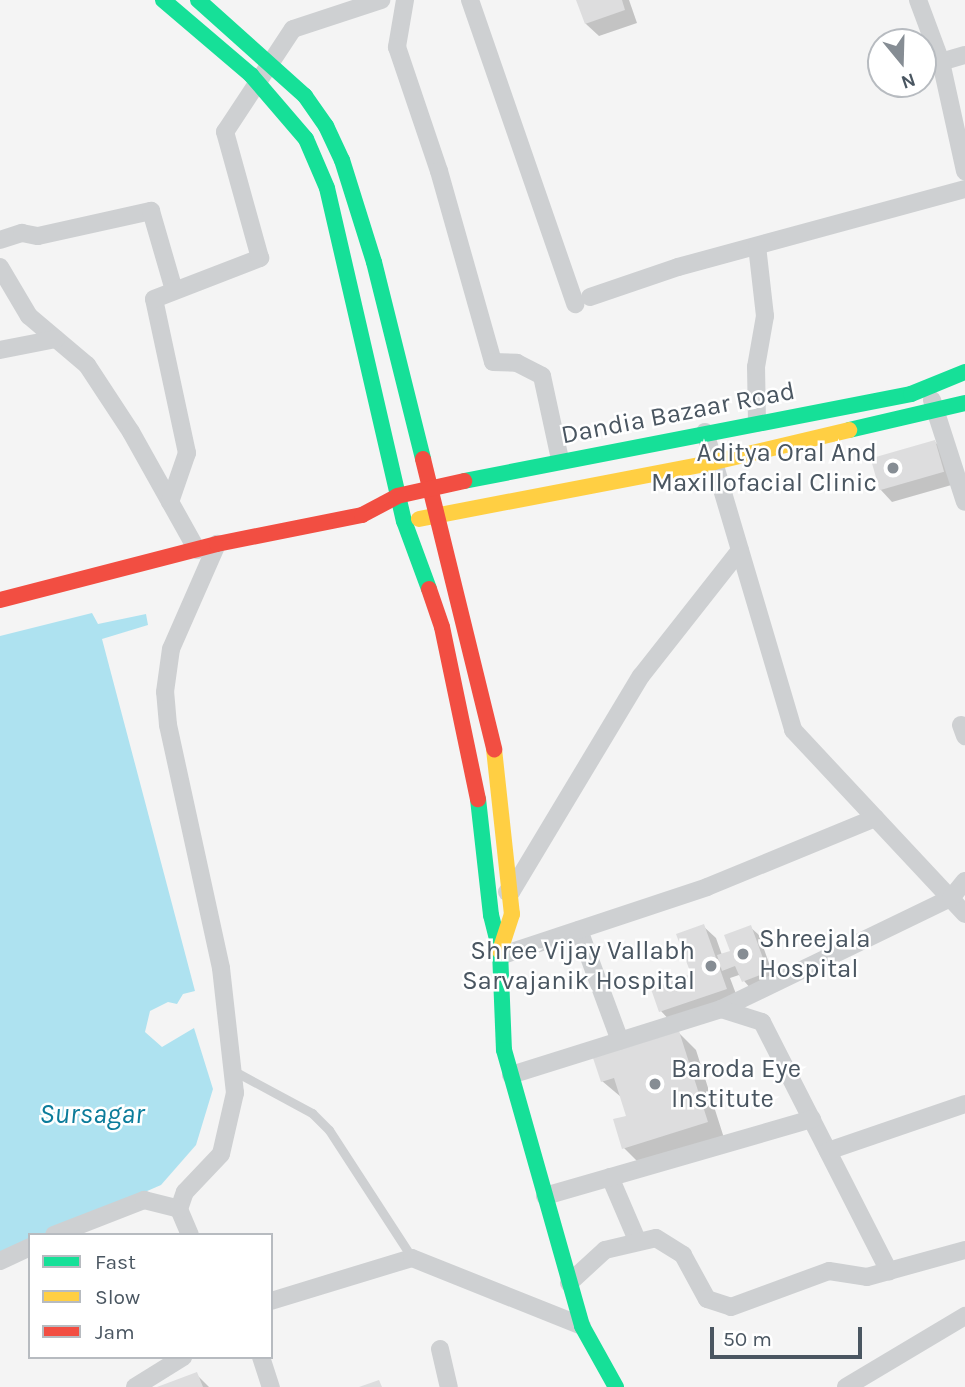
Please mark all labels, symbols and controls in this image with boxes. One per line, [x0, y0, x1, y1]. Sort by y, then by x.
north arrow [867, 28, 937, 98]
text: N [898, 68, 918, 94]
street label: Dandia Bazaar Road [558, 375, 798, 451]
place label: Aditya Oral And Maxillofacial Clinic [651, 437, 877, 498]
marker: Aditya Oral And Maxillofacial Clinic [883, 458, 903, 478]
place label: Shreejala Hospital [759, 923, 871, 984]
place label: Shree Vijay Vallabh Sarvajanik Hospital [462, 935, 695, 996]
marker: Shreejala Hospital [733, 944, 753, 964]
marker: Shree Vijay Vallabh Sarvajanik Hospital [701, 956, 721, 976]
place label: Baroda Eye Institute [671, 1053, 801, 1114]
marker: Baroda Eye Institute [645, 1074, 665, 1094]
water label: Sursagar [39, 1097, 145, 1131]
legend [28, 1233, 273, 1359]
text: Fast [95, 1250, 136, 1274]
text: Slow [95, 1285, 140, 1309]
scale bar [713, 1314, 865, 1358]
text: Jam [95, 1320, 135, 1344]
text: 50 m [723, 1327, 772, 1351]

